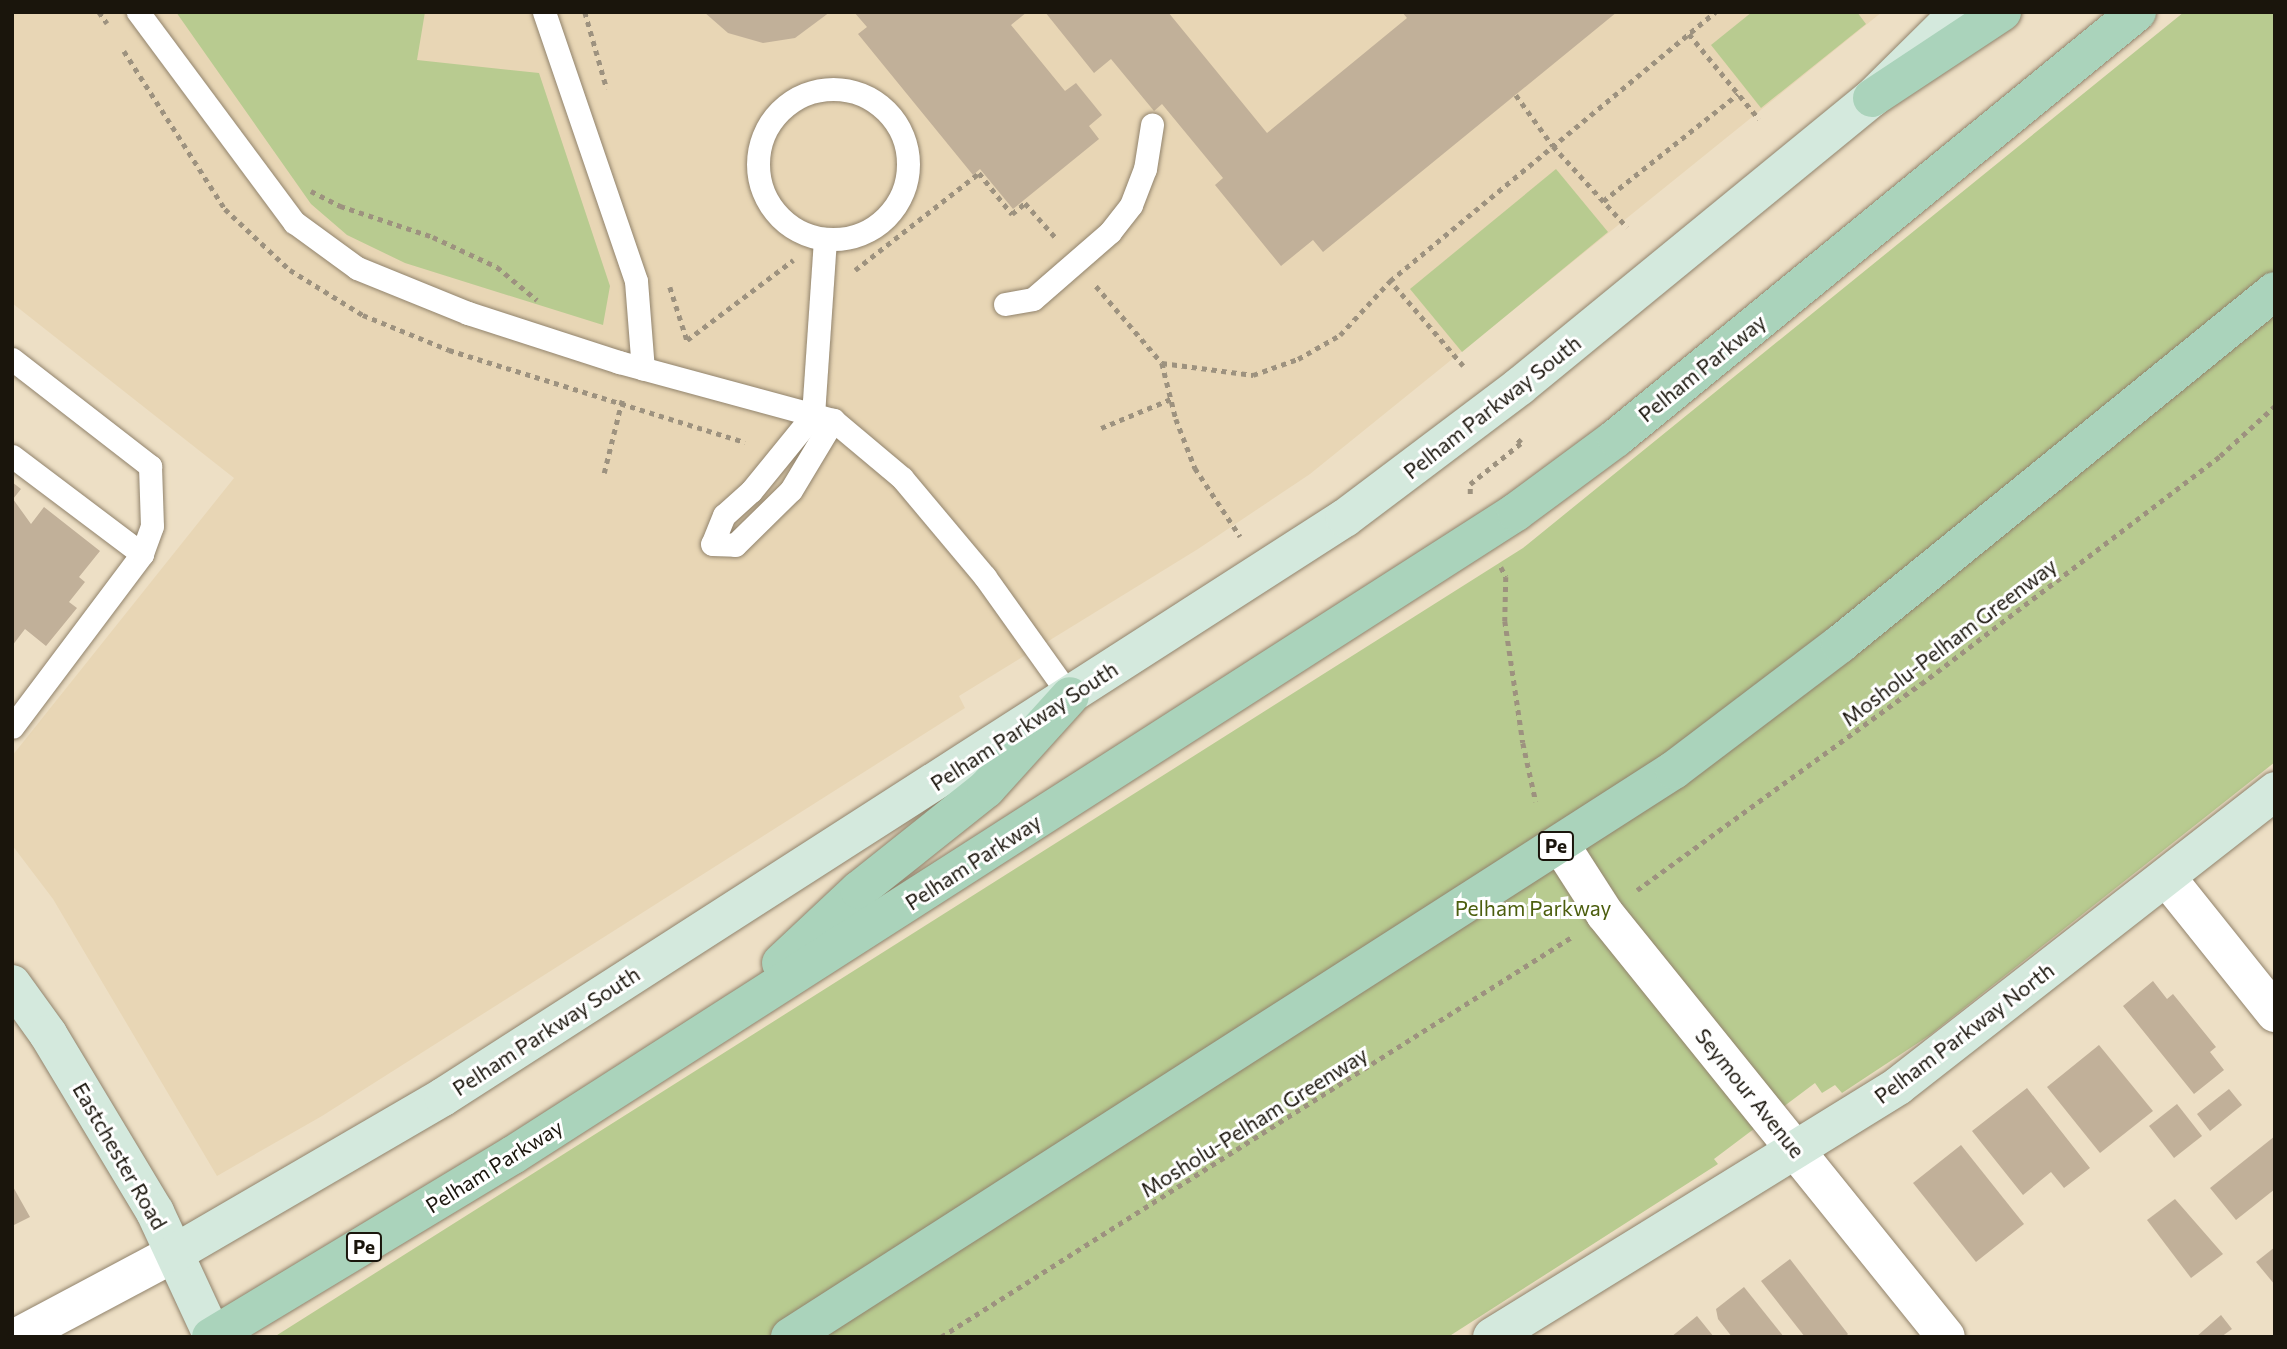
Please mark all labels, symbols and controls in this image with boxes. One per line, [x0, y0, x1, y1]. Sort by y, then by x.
street label: Pelham Parkway [1633, 309, 1771, 427]
street label: Pelham Parkway South [1398, 330, 1586, 484]
street label: Mosholu-Pelham Greenway [1837, 553, 2061, 731]
street label: Pelham Parkway South [926, 656, 1122, 796]
street label: Pelham Parkway [900, 809, 1046, 915]
road number: Pe [1537, 831, 1575, 862]
park label: Pelham Parkway [1455, 895, 1611, 921]
street label: Pelham Parkway North [1869, 957, 2059, 1109]
street label: Pelham Parkway South [448, 961, 644, 1101]
street label: Seymour Avenue [1690, 1023, 1810, 1163]
street label: Mosholu-Pelham Greenway [1136, 1042, 1372, 1202]
street label: Eastchester Road [68, 1078, 172, 1234]
street label: Pelham Parkway [421, 1114, 567, 1218]
road number: Pe [345, 1232, 383, 1262]

